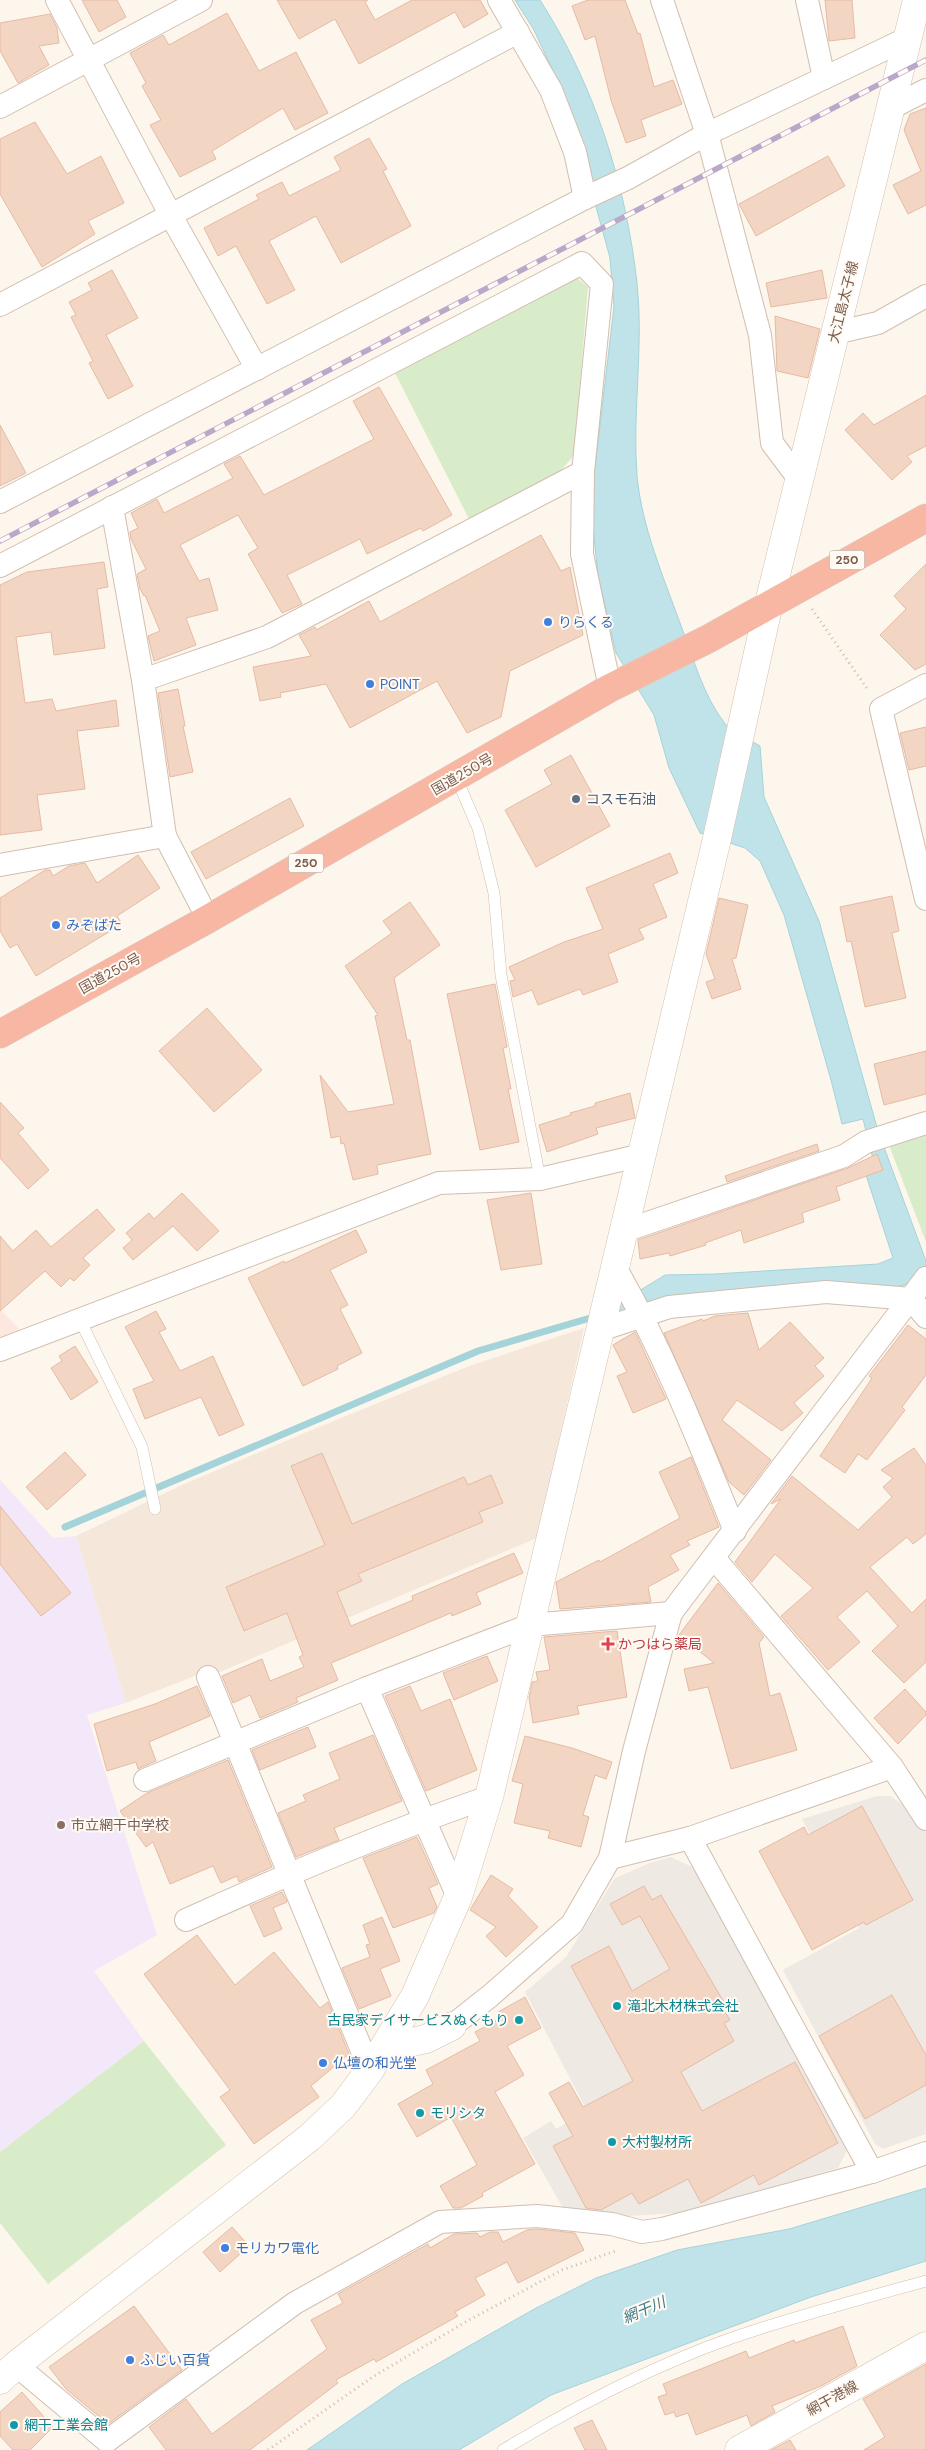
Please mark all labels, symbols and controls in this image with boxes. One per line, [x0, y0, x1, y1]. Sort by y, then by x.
street label: 大江島太子線 [824, 259, 862, 345]
road number: 250 [830, 550, 864, 570]
place label: りらくる [558, 613, 614, 631]
marker: りらくる [542, 616, 554, 628]
place label: POINT [380, 675, 420, 693]
marker: POINT [364, 678, 376, 690]
street label: 国道250号 [428, 749, 496, 799]
place label: コスモ石油 [586, 790, 656, 808]
marker: コスモ石油 [570, 793, 582, 805]
road number: 250 [288, 854, 324, 872]
place label: みぞばた [66, 916, 122, 934]
marker: みぞばた [50, 919, 62, 931]
street label: 国道250号 [76, 949, 144, 997]
place label: かつはら薬局 [618, 1635, 702, 1653]
marker: かつはら薬局 [602, 1638, 614, 1650]
place label: 市立網干中学校 [71, 1816, 169, 1834]
marker: 市立網干中学校 [55, 1819, 67, 1831]
place label: 滝北木材株式会社 [627, 1997, 739, 2015]
marker: 滝北木材株式会社 [611, 2000, 623, 2012]
place label: 古民家デイサービスぬくもり [327, 2011, 509, 2029]
marker: 古民家デイサービスぬくもり [513, 2014, 525, 2026]
place label: 仏壇の和光堂 [333, 2054, 417, 2072]
marker: 仏壇の和光堂 [317, 2057, 329, 2069]
place label: モリシタ [430, 2104, 486, 2122]
marker: モリシタ [414, 2107, 426, 2119]
place label: 大村製材所 [622, 2133, 692, 2151]
marker: 大村製材所 [606, 2136, 618, 2148]
place label: モリカワ電化 [235, 2239, 319, 2257]
marker: モリカワ電化 [219, 2242, 231, 2254]
water label: 網干川 [619, 2291, 670, 2328]
place label: ふじい百貨 [140, 2351, 210, 2369]
marker: ふじい百貨 [124, 2354, 136, 2366]
street label: 網干港線 [803, 2377, 861, 2419]
place label: 網干工業会館 [24, 2416, 108, 2434]
marker: 網干工業会館 [8, 2419, 20, 2431]

